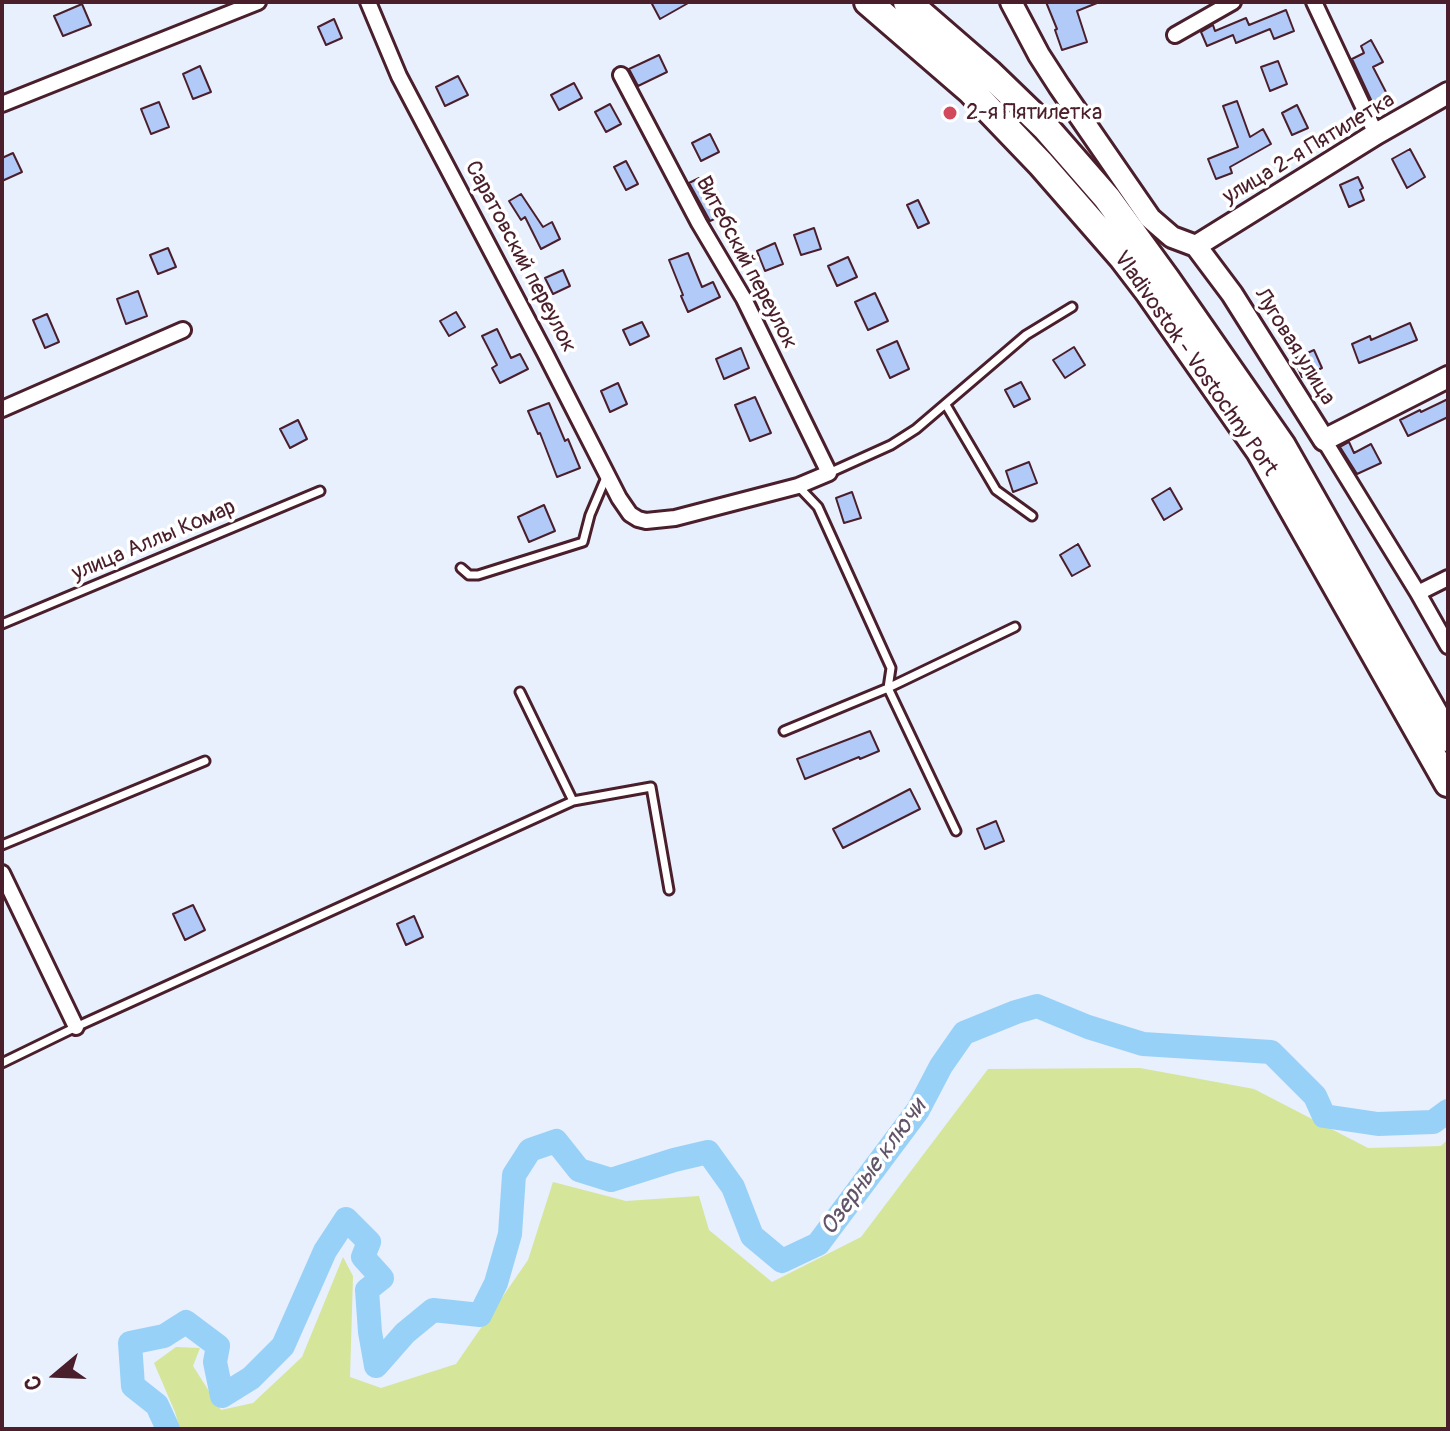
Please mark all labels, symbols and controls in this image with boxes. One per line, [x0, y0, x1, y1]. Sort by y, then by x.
street label: улица 2-я Пятилетка [1218, 87, 1400, 211]
place label: 2-я Пятилетка [966, 100, 1102, 126]
marker: 2-я Пятилетка [941, 104, 959, 122]
street label: Саратовский переулок [458, 157, 582, 357]
street label: Витебский переулок [689, 172, 803, 354]
street label: Vladivostok - Vostochny Port [1107, 247, 1283, 481]
street label: Луговая улица [1248, 284, 1340, 410]
street label: улица Аллы Комар [68, 495, 240, 587]
water label: Озерные ключи [815, 1094, 933, 1242]
north arrow [16, 1335, 96, 1415]
text: С [18, 1372, 49, 1394]

